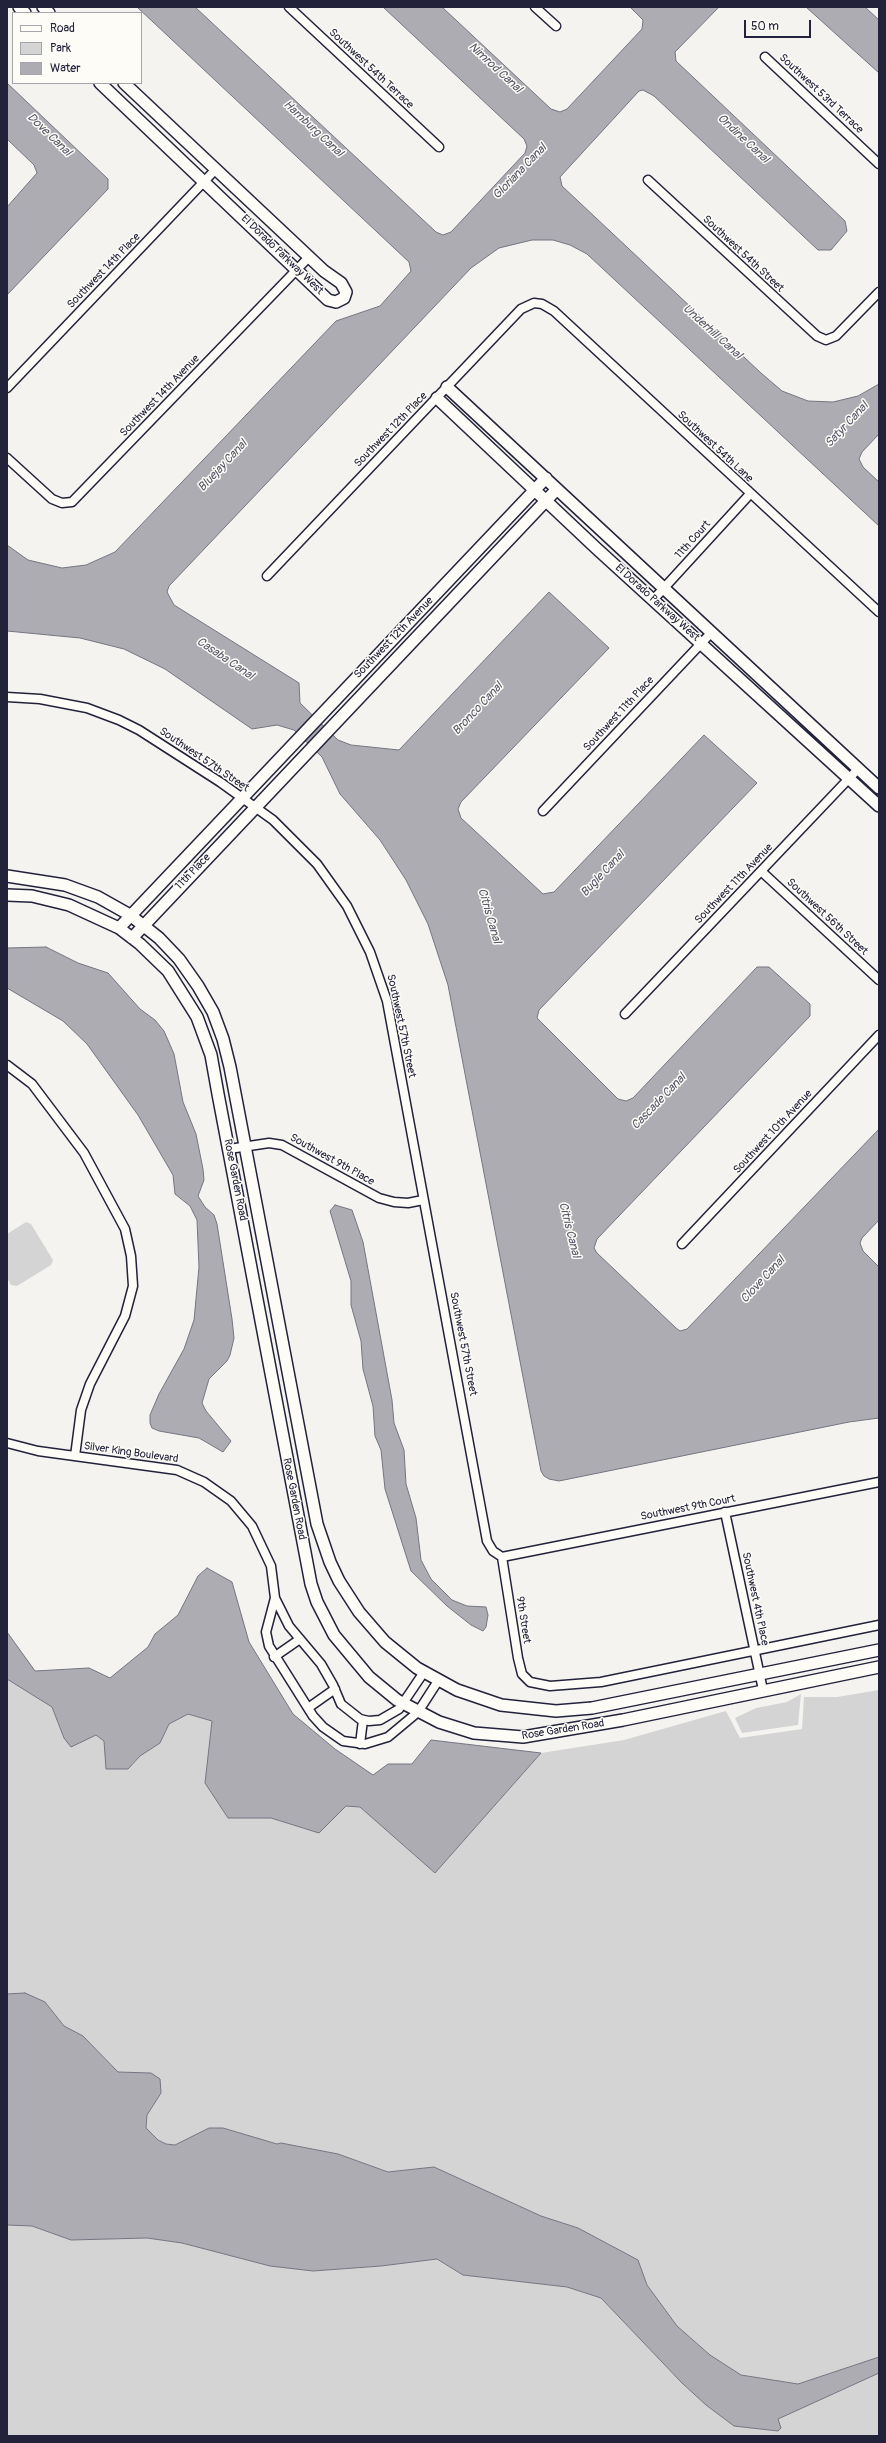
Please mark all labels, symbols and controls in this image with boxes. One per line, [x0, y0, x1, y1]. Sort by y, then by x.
legend [12, 12, 142, 84]
scale bar [746, 12, 813, 38]
text: 50 m [751, 19, 779, 34]
text: Road [50, 21, 75, 36]
street label: Southwest 54th Terrace [326, 26, 416, 112]
water label: Nimrod Canal [465, 40, 525, 96]
text: Park [50, 41, 71, 56]
street label: Southwest 53rd Terrace [776, 52, 866, 136]
text: Water [50, 61, 81, 76]
water label: Hamburg Canal [280, 98, 346, 160]
water label: Dove Canal [24, 110, 74, 160]
water label: Ondine Canal [714, 111, 772, 167]
water label: Gloriana Canal [490, 141, 550, 203]
street label: El Dorado Parkway West [238, 212, 326, 298]
street label: Southwest 54th Street [700, 213, 786, 295]
street label: Southwest 14th Place [65, 231, 143, 311]
water label: Underhill Canal [679, 302, 745, 362]
street label: Southwest 14th Avenue [118, 352, 202, 440]
street label: Southwest 12th Place [352, 390, 430, 470]
water label: Satyr Canal [822, 399, 872, 451]
street label: Southwest 54th Lane [674, 408, 756, 486]
water label: Bluejay Canal [195, 437, 251, 495]
street label: 11th Court [672, 518, 714, 562]
street label: El Dorado Parkway West [612, 562, 702, 644]
street label: Southwest 12th Avenue [352, 594, 436, 682]
water label: Casaba Canal [194, 635, 256, 683]
street label: Southwest 11th Place [581, 674, 657, 754]
water label: Bronco Canal [450, 680, 506, 738]
street label: Southwest 57th Street [157, 725, 251, 795]
street label: Southwest 11th Avenue [692, 841, 776, 927]
water label: Bugle Canal [578, 848, 628, 900]
street label: 11th Place [172, 851, 214, 893]
street label: Southwest 56th Street [784, 876, 870, 958]
water label: Citris Canal [474, 887, 504, 945]
street label: Southwest 57th Street [384, 973, 418, 1079]
water label: Cascade Canal [629, 1071, 689, 1133]
street label: Southwest 10th Avenue [731, 1087, 815, 1177]
street label: Southwest 9th Place [287, 1131, 377, 1189]
street label: Rose Garden Road [221, 1138, 249, 1222]
water label: Citris Canal [555, 1201, 583, 1259]
water label: Clove Canal [738, 1254, 788, 1306]
street label: Southwest 57th Street [446, 1291, 480, 1397]
street label: Silver King Boulevard [83, 1440, 179, 1466]
street label: Rose Garden Road [280, 1457, 308, 1541]
street label: Southwest 9th Court [639, 1492, 737, 1524]
street label: Southwest 4th Place [739, 1551, 771, 1647]
street label: 9th Street [513, 1596, 533, 1644]
street label: Rose Garden Road [521, 1717, 605, 1743]

